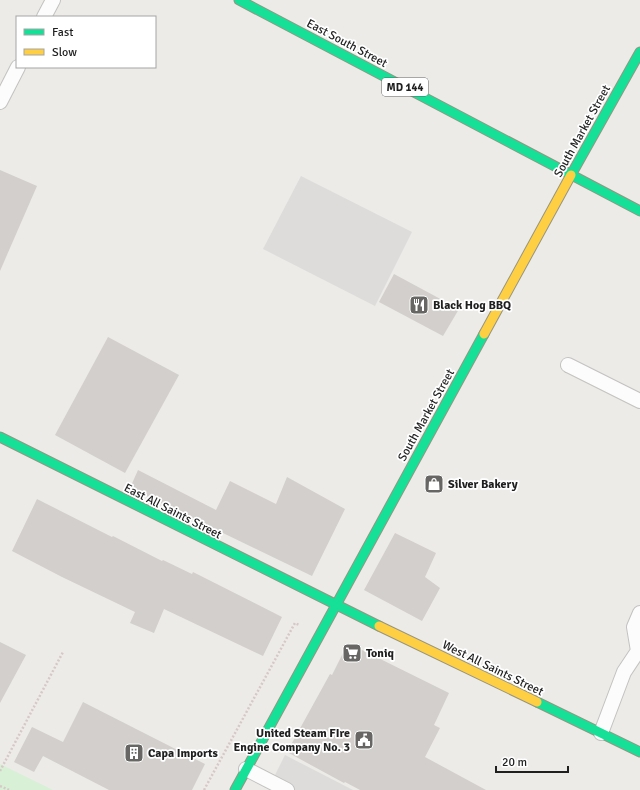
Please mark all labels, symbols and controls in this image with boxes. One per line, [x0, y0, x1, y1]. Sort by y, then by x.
legend [16, 16, 156, 68]
street label: East South Street [304, 16, 390, 71]
text: Fast [52, 25, 73, 40]
text: Slow [52, 45, 77, 60]
road number: MD 144 [382, 78, 428, 96]
street label: South Market Street [551, 83, 614, 180]
restaurant icon: Black Hog BBQ [408, 294, 430, 316]
place label: Black Hog BBQ [433, 298, 511, 313]
street label: South Market Street [395, 367, 458, 464]
shop icon: Silver Bakery [423, 473, 445, 495]
place label: Silver Bakery [448, 477, 518, 492]
street label: East All Saints Street [121, 480, 224, 543]
street label: West All Saints Street [440, 637, 546, 699]
supermarket icon: Toniq [341, 642, 363, 664]
place label: Toniq [366, 646, 394, 661]
place label: United Steam FIre Engine Company No. 3 [233, 726, 350, 755]
public building icon: United Steam FIre Engine Company No. 3 [353, 729, 375, 751]
building icon: Capa Imports [123, 742, 145, 764]
place label: Capa Imports [148, 746, 219, 761]
scale bar [496, 748, 568, 774]
text: 20 m [502, 755, 527, 770]

